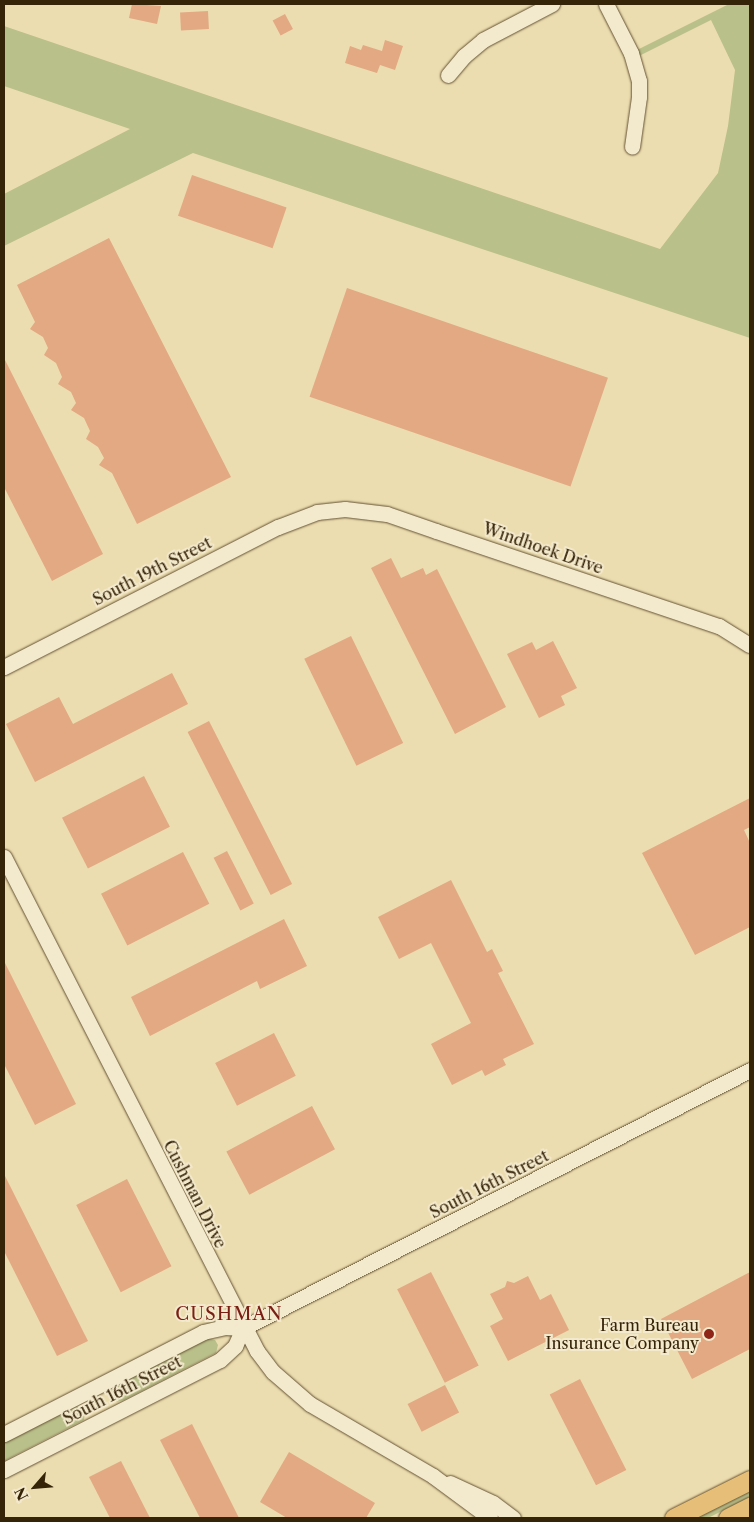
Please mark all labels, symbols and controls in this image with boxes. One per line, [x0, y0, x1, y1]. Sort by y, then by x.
street label: Windhoek Drive [480, 518, 606, 578]
street label: South 19th Street [89, 533, 215, 609]
street label: Cushman Drive [160, 1137, 230, 1251]
street label: South 16th Street [426, 1146, 552, 1222]
district label: CUSHMAN [174, 1303, 284, 1325]
place label: Farm Bureau Insurance Company [546, 1315, 699, 1353]
marker: Farm Bureau Insurance Company [703, 1328, 715, 1340]
street label: South 16th Street [59, 1352, 185, 1428]
north arrow [10, 1462, 60, 1512]
text: N [11, 1484, 32, 1503]

